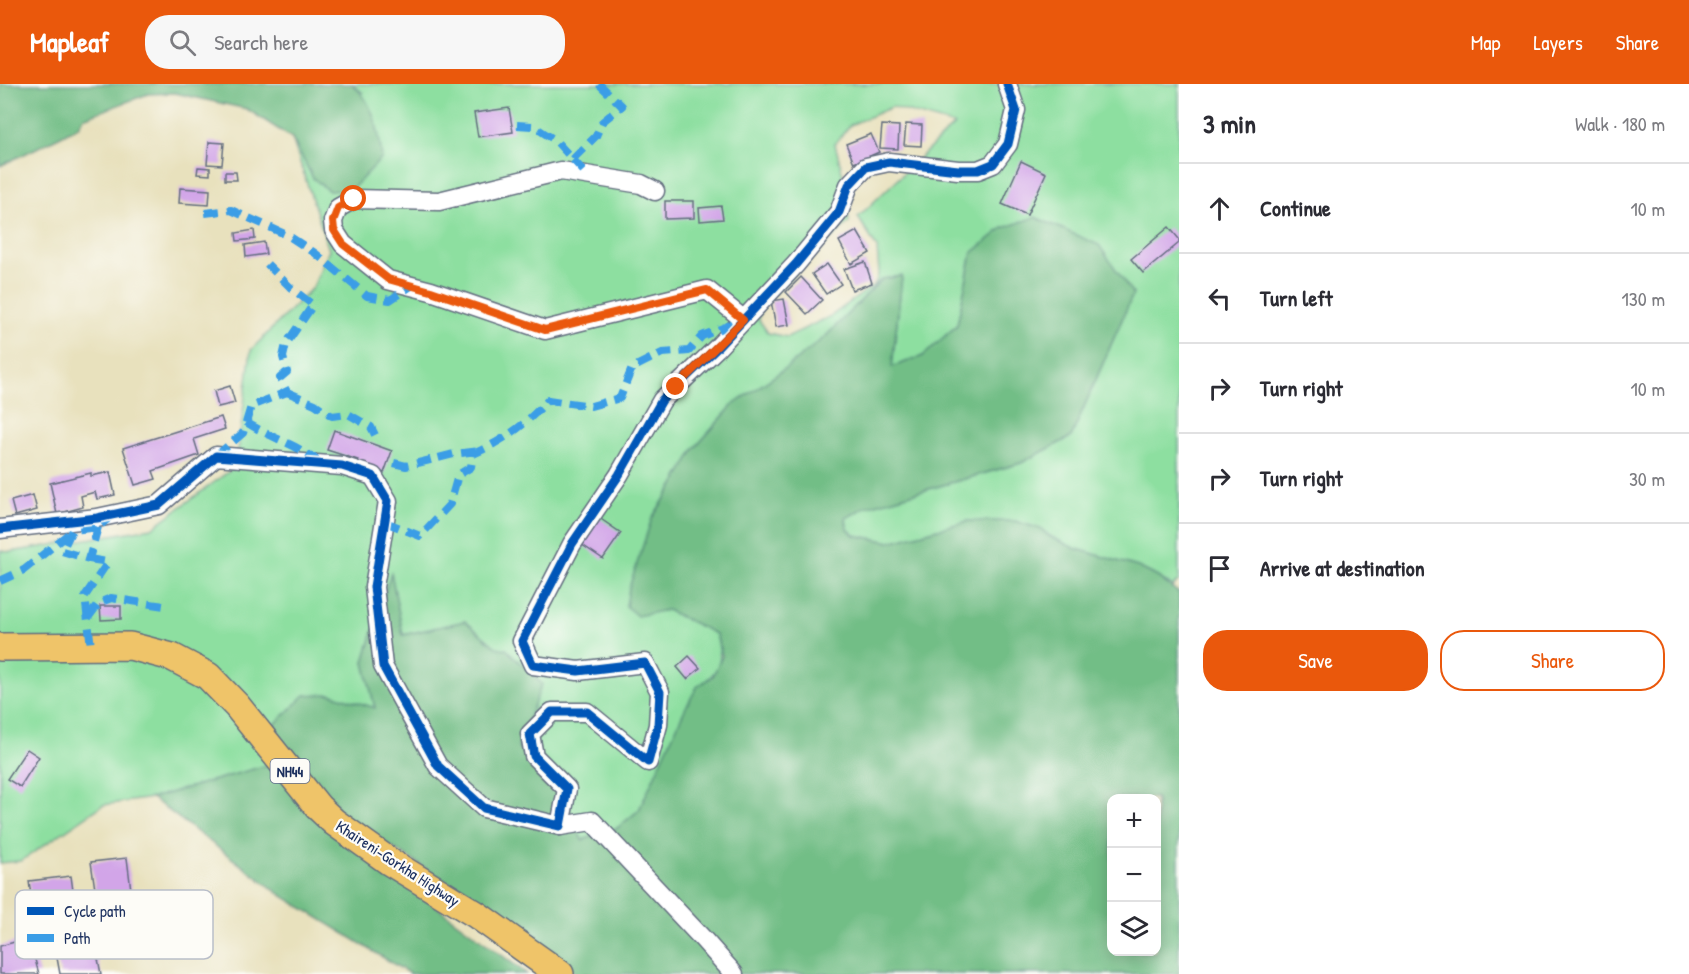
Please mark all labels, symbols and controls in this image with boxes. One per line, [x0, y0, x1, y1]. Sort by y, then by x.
search box [145, 15, 565, 69]
text: Mapleaf [30, 23, 109, 61]
icon: search [166, 26, 199, 59]
text: Search here [214, 27, 308, 57]
text: Map [1471, 28, 1500, 57]
text: Layers [1533, 28, 1583, 57]
text: Share [1616, 28, 1659, 57]
text: 3 min [1203, 106, 1256, 141]
text: Walk · 180 m [1575, 110, 1665, 137]
route start [340, 185, 366, 211]
icon: ahead [1203, 192, 1236, 225]
text: Continue [1260, 193, 1331, 223]
text: 10 m [1631, 195, 1665, 222]
icon: left [1203, 282, 1236, 315]
text: Turn left [1260, 283, 1333, 313]
text: 130 m [1622, 285, 1665, 312]
icon: right [1203, 372, 1236, 405]
route end [662, 373, 688, 399]
text: Turn right [1260, 373, 1343, 403]
text: 10 m [1631, 375, 1665, 402]
icon: right [1203, 462, 1236, 495]
text: Turn right [1260, 463, 1343, 493]
text: 30 m [1629, 465, 1665, 492]
icon: arrive [1203, 552, 1236, 585]
text: Arrive at destination [1260, 553, 1425, 583]
button: Save [1203, 630, 1428, 691]
button: Share [1440, 630, 1665, 691]
road number: NH44 [270, 759, 310, 783]
map controls [1107, 794, 1161, 956]
button: + [1107, 794, 1161, 848]
street label: Khaireni-Gorkha Highway [332, 815, 464, 911]
button: − [1107, 848, 1161, 902]
legend [15, 890, 213, 959]
text: Cycle path [64, 900, 126, 922]
button: layers [1107, 902, 1161, 956]
text: Path [64, 927, 90, 949]

